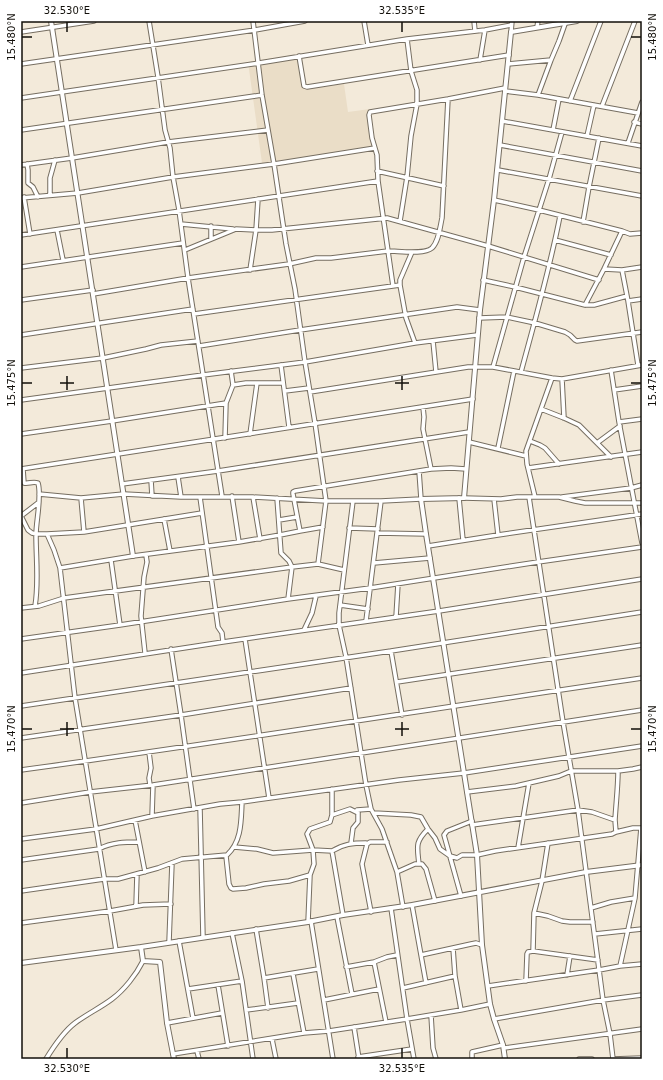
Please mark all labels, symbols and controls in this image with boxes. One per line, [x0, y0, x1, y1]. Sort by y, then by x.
text: 32.530°E [44, 5, 90, 16]
text: 32.535°E [379, 5, 425, 16]
text: 15.480°N [6, 13, 17, 61]
text: 15.480°N [647, 13, 658, 61]
text: 15.475°N [6, 359, 17, 407]
text: 15.475°N [647, 359, 658, 407]
text: 15.470°N [6, 705, 17, 753]
text: 15.470°N [647, 705, 658, 753]
text: 32.530°E [44, 1063, 90, 1074]
text: 32.535°E [379, 1063, 425, 1074]

